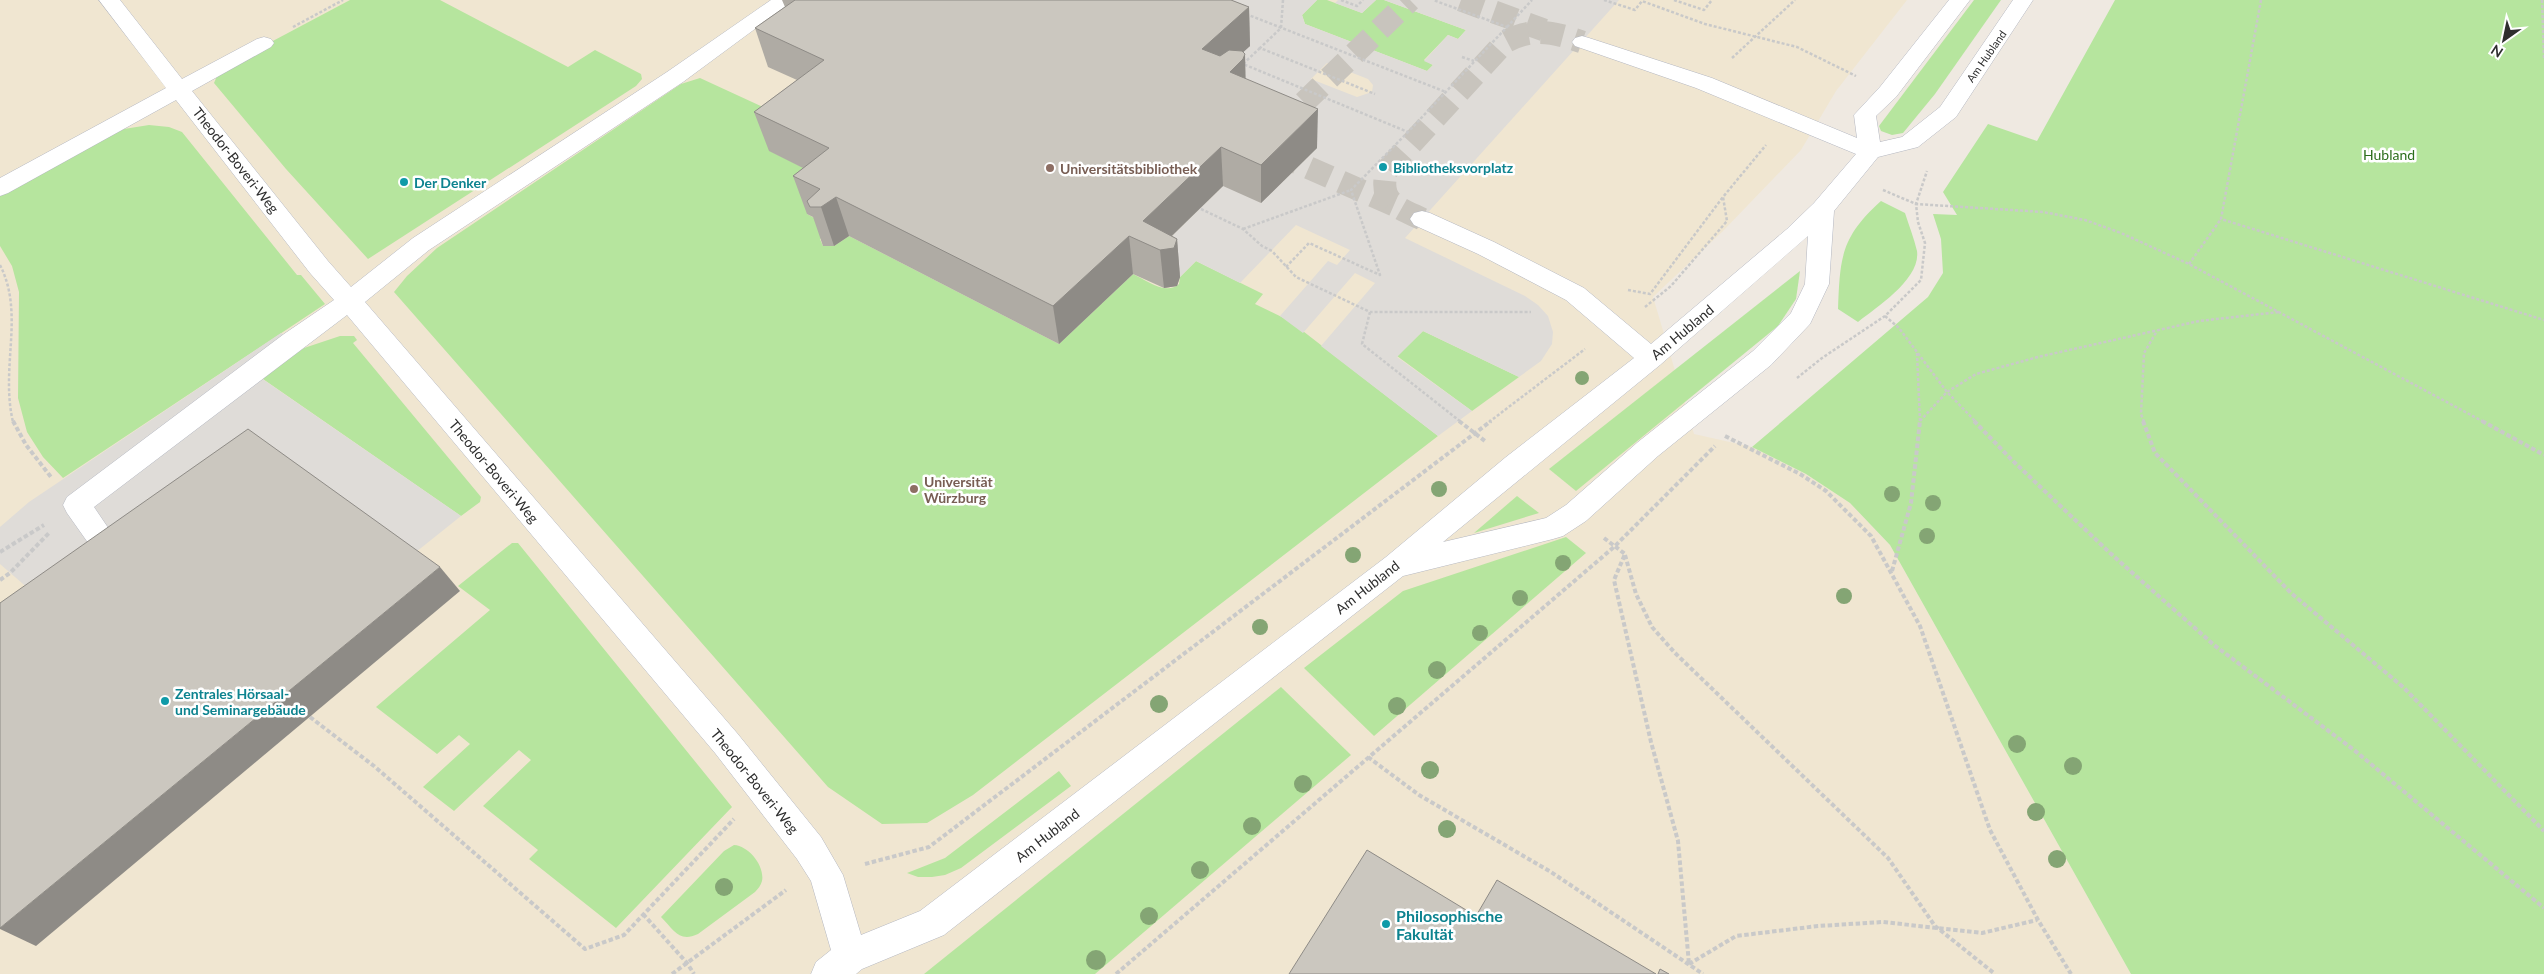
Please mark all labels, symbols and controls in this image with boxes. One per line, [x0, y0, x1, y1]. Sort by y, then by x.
north arrow [2479, 15, 2529, 65]
street label: Am Hubland [1963, 28, 2009, 84]
text: N [2487, 41, 2506, 61]
street label: Theodor-Boveri-Weg [189, 104, 283, 216]
park label: Hubland [2363, 146, 2415, 163]
place label: Bibliotheksvorplatz [1393, 159, 1514, 176]
place label: Universitätsbibliothek [1060, 160, 1198, 177]
marker: Bibliotheksvorplatz [1377, 161, 1389, 173]
marker: Universitätsbibliothek [1044, 162, 1056, 174]
place label: Der Denker [414, 174, 487, 191]
marker: Der Denker [398, 176, 410, 188]
street label: Am Hubland [1647, 301, 1717, 363]
street label: Theodor-Boveri-Weg [446, 416, 542, 526]
place label: Universität Würzburg [924, 473, 993, 506]
marker: Universität Würzburg [908, 483, 920, 495]
street label: Am Hubland [1332, 557, 1402, 617]
place label: Zentrales Hörsaal- und Seminargebäude [175, 685, 306, 718]
marker: Zentrales Hörsaal- und Seminargebäude [159, 695, 171, 707]
street label: Theodor-Boveri-Weg [707, 725, 803, 837]
street label: Am Hubland [1012, 805, 1082, 865]
place label: Philosophische Fakultät [1396, 906, 1503, 943]
marker: Philosophische Fakultät [1380, 918, 1392, 930]

